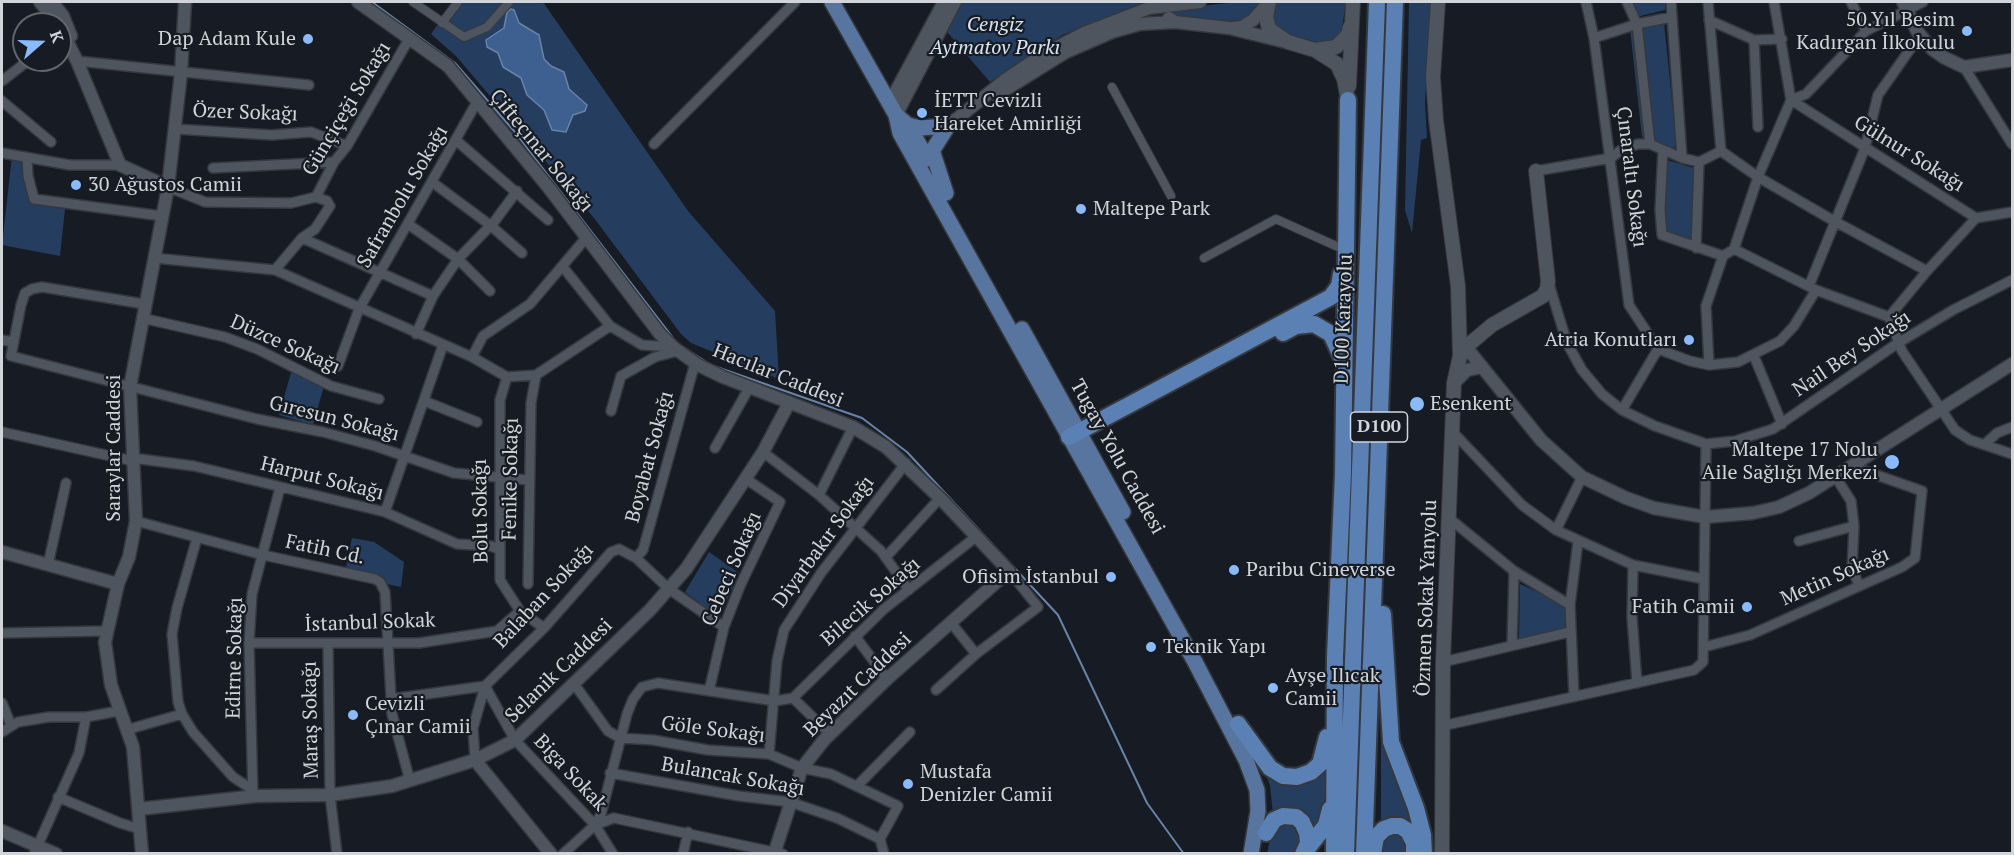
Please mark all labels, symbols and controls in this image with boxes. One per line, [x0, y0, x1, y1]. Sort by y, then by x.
place label: 50.Yıl Besim Kadırgan İlkokulu [1796, 8, 1955, 55]
north arrow [12, 12, 72, 72]
park label: Cengiz Aytmatov Parkı [930, 13, 1060, 60]
marker: 50.Yıl Besim Kadırgan İlkokulu [1960, 24, 1974, 38]
text: K [45, 27, 69, 46]
place label: Dap Adam Kule [158, 27, 296, 51]
marker: Dap Adam Kule [301, 32, 315, 46]
street label: Günçiçeği Sokağı [298, 38, 396, 180]
street label: Çifteçınar Sokağı [484, 85, 598, 217]
place label: İETT Cevizli Hareket Amirliği [934, 89, 1082, 136]
street label: Özer Sokağı [192, 99, 298, 127]
street label: Çınaraltı Sokağı [1610, 105, 1652, 249]
marker: İETT Cevizli Hareket Amirliği [915, 106, 929, 120]
street label: Gülnur Sokağı [1849, 110, 1969, 198]
street label: Safranbolu Sokağı [353, 122, 453, 272]
place label: 30 Ağustos Camii [88, 173, 242, 197]
marker: 30 Ağustos Camii [69, 178, 83, 192]
place label: Maltepe Park [1093, 197, 1210, 221]
marker: Maltepe Park [1074, 202, 1088, 216]
street label: D100 Karayolu [1330, 254, 1358, 384]
street label: Nail Bey Sokağı [1788, 306, 1916, 402]
street label: Düzce Sokağı [226, 310, 344, 380]
place label: Atria Konutları [1545, 328, 1677, 352]
marker: Atria Konutları [1682, 333, 1696, 347]
street label: Hacılar Caddesi [709, 339, 847, 413]
street label: Saraylar Caddesi [102, 374, 126, 522]
street label: Tugay Yolu Caddesi [1065, 375, 1169, 539]
street label: Boyabat Sokağı [621, 389, 679, 525]
street label: Gıresun Sokağı [267, 391, 401, 447]
place label: Esenkent [1430, 392, 1512, 416]
marker: Esenkent [1408, 395, 1426, 413]
road number: D100 [1350, 412, 1408, 442]
street label: Fenike Sokağı [498, 418, 524, 540]
place label: Maltepe 17 Nolu Aile Sağlığı Merkezi [1702, 438, 1878, 485]
street label: Harput Sokağı [258, 452, 386, 506]
marker: Maltepe 17 Nolu Aile Sağlığı Merkezi [1883, 453, 1901, 471]
street label: Bolu Sokağı [468, 459, 494, 563]
street label: Diyarbakır Sokağı [768, 472, 880, 612]
street label: Özmen Sokak Yanyolu [1412, 499, 1442, 697]
street label: Cebeci Sokağı [697, 508, 767, 630]
street label: Fatih Cd. [283, 530, 367, 570]
street label: Balaban Sokağı [489, 538, 599, 654]
street label: Metin Sokağı [1777, 542, 1893, 612]
street label: Bilecik Sokağı [816, 552, 926, 652]
place label: Paribu Cineverse [1246, 558, 1396, 582]
marker: Paribu Cineverse [1227, 563, 1241, 577]
place label: Ofisim İstanbul [962, 565, 1099, 589]
marker: Ofisim İstanbul [1104, 570, 1118, 584]
place label: Fatih Camii [1632, 595, 1735, 619]
street label: Edirne Sokağı [222, 597, 248, 719]
marker: Fatih Camii [1740, 600, 1754, 614]
street label: İstanbul Sokak [304, 609, 436, 637]
street label: Selanik Caddesi [500, 614, 618, 728]
street label: Beyazıt Caddesi [799, 628, 917, 742]
place label: Teknik Yapı [1163, 635, 1266, 659]
marker: Teknik Yapı [1144, 640, 1158, 654]
street label: Maraş Sokağı [298, 661, 324, 779]
place label: Ayşe Ilıcak Camii [1285, 664, 1380, 711]
marker: Ayşe Ilıcak Camii [1266, 681, 1280, 695]
place label: Cevizli Çınar Camii [365, 692, 471, 739]
marker: Cevizli Çınar Camii [346, 708, 360, 722]
street label: Göle Sokağı [660, 712, 766, 748]
street label: Biga Sokak [528, 730, 612, 816]
street label: Bulancak Sokağı [659, 753, 807, 801]
place label: Mustafa Denizler Camii [920, 760, 1053, 807]
marker: Mustafa Denizler Camii [901, 777, 915, 791]

